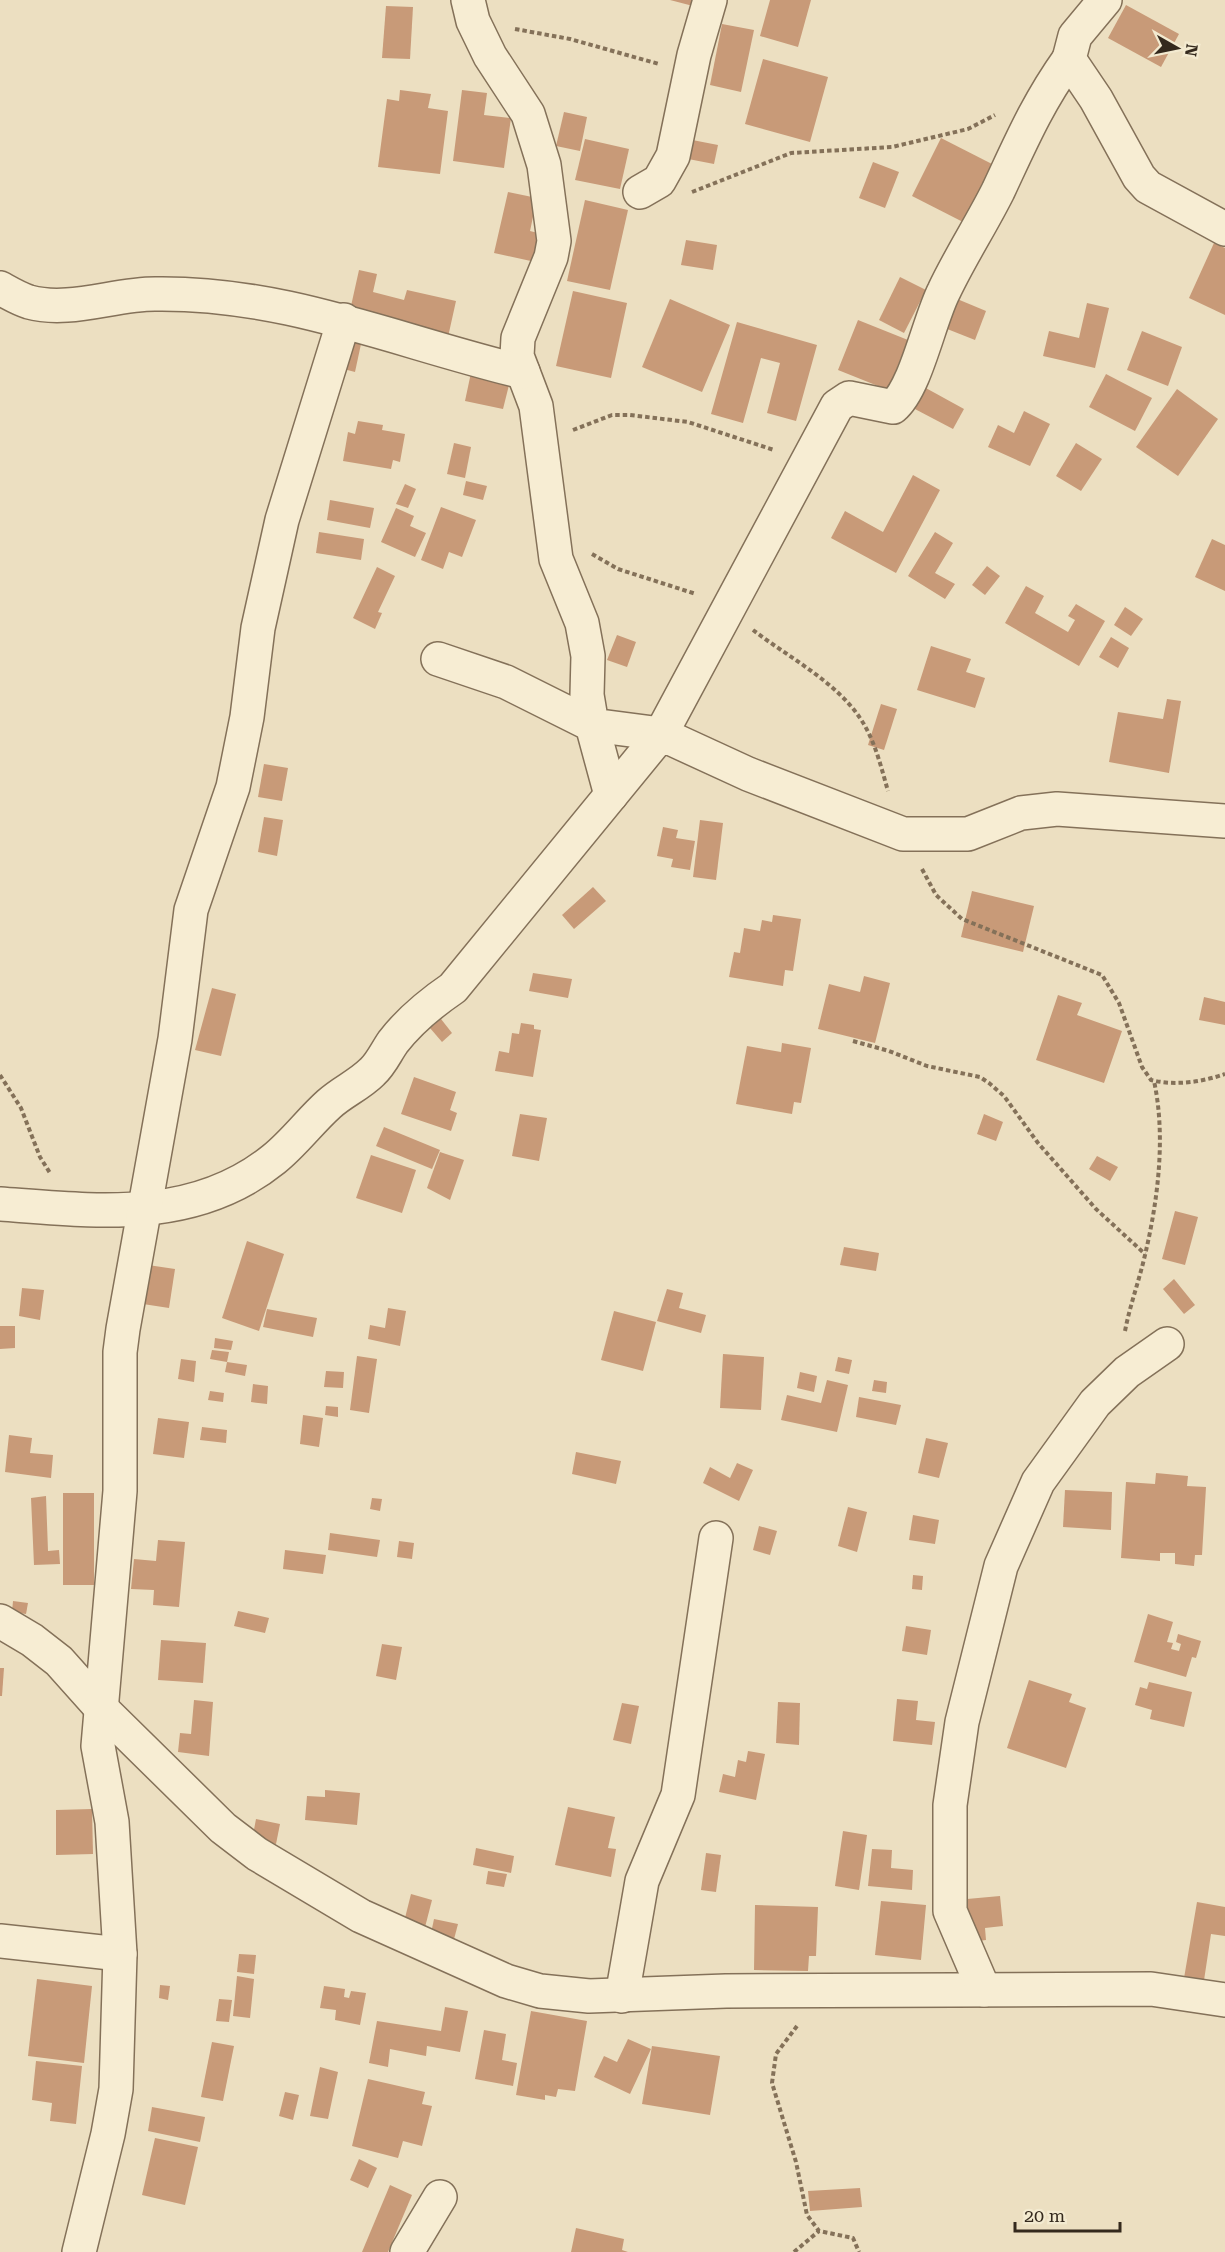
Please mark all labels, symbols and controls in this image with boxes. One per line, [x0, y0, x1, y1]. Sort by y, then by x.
north arrow [1147, 18, 1207, 78]
text: N [1181, 43, 1202, 58]
scale bar [1015, 2195, 1120, 2233]
text: 20 m [1024, 2205, 1065, 2226]

